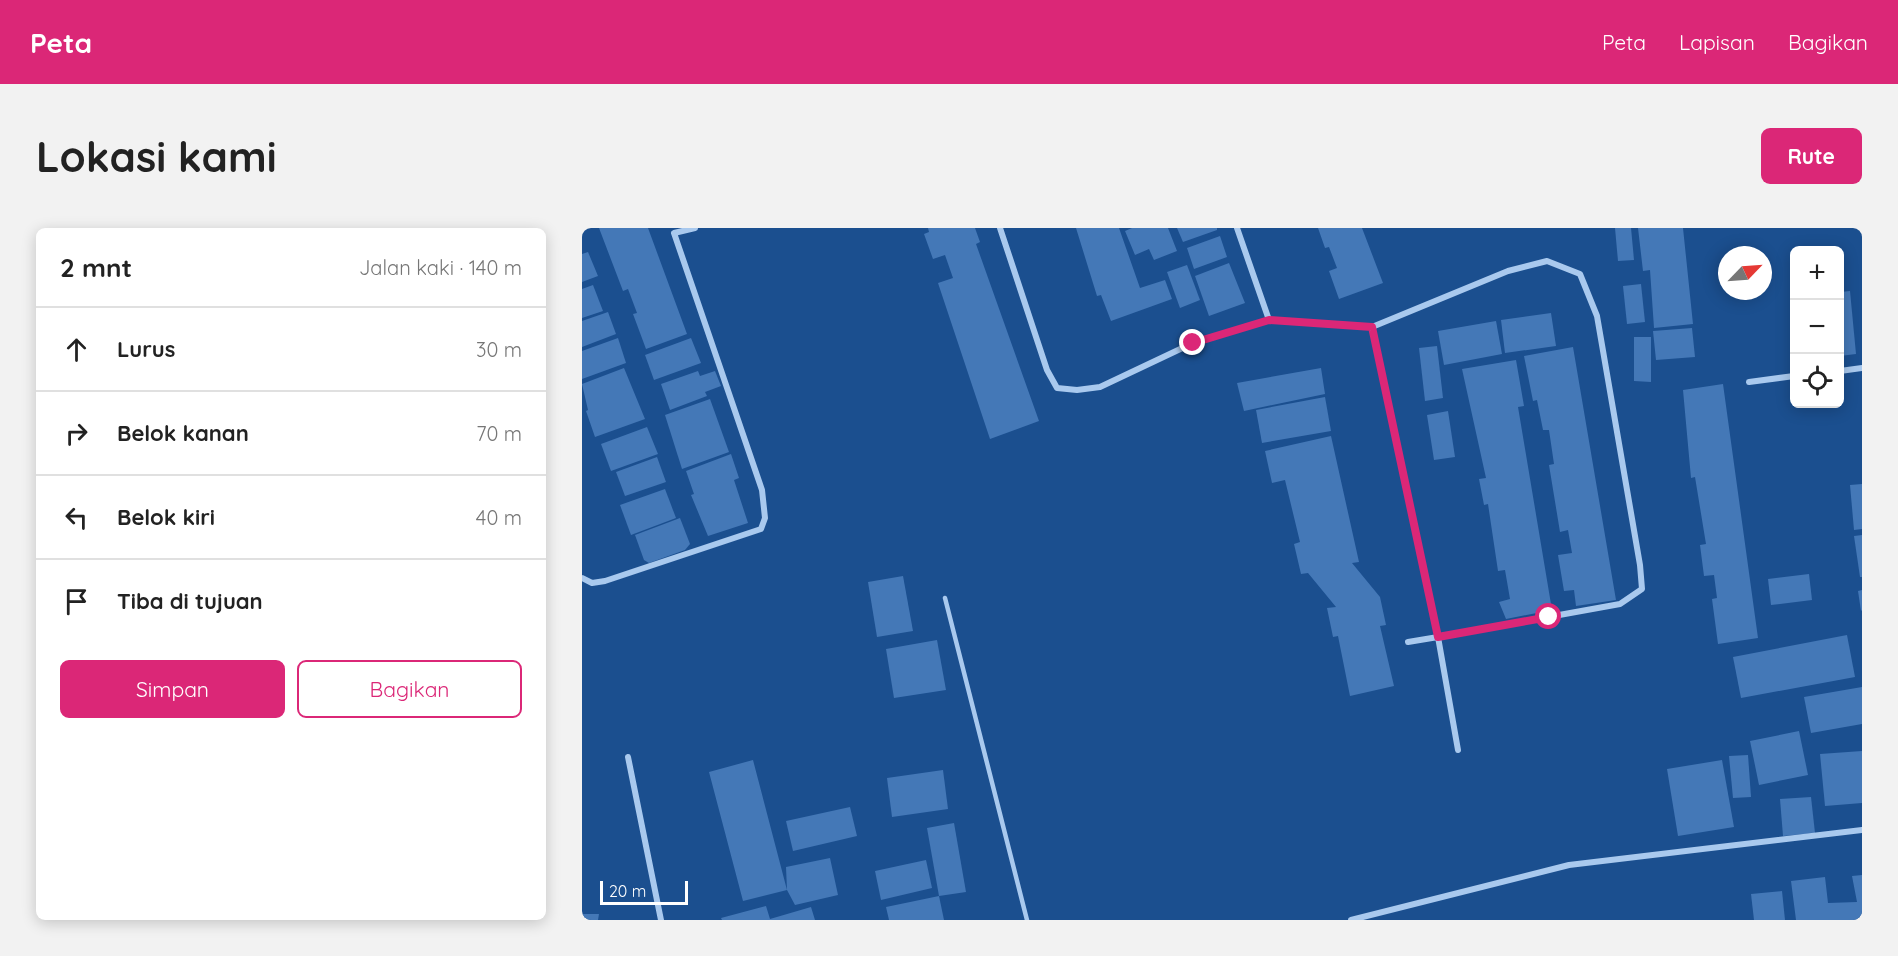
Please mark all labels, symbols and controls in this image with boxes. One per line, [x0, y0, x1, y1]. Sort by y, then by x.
text: Peta [30, 25, 92, 60]
text: Peta [1602, 29, 1646, 55]
text: Lapisan [1679, 29, 1755, 55]
text: Bagikan [1788, 29, 1868, 55]
button: Rute [1761, 128, 1862, 184]
text: Lokasi kami [36, 130, 277, 183]
north arrow [1718, 246, 1772, 300]
map controls [1790, 246, 1844, 408]
button: + [1790, 246, 1844, 300]
text: 2 mnt [60, 251, 132, 284]
text: Jalan kaki · 140 m [359, 255, 522, 280]
button: − [1790, 300, 1844, 354]
route end [1179, 329, 1205, 355]
icon: ahead [60, 333, 93, 366]
text: Lurus [117, 335, 175, 363]
text: 30 m [476, 337, 522, 362]
button: locate [1790, 354, 1844, 408]
icon: right [60, 417, 93, 450]
text: Belok kanan [117, 419, 249, 447]
text: 70 m [476, 421, 522, 446]
icon: left [60, 501, 93, 534]
text: Belok kiri [117, 503, 215, 531]
text: 40 m [476, 505, 522, 530]
icon: arrive [60, 585, 93, 618]
text: Tiba di tujuan [117, 587, 263, 615]
route start [1535, 603, 1561, 629]
button: Simpan [60, 660, 285, 718]
button: Bagikan [297, 660, 522, 718]
scale bar [600, 878, 688, 906]
text: 20 m [609, 881, 646, 901]

